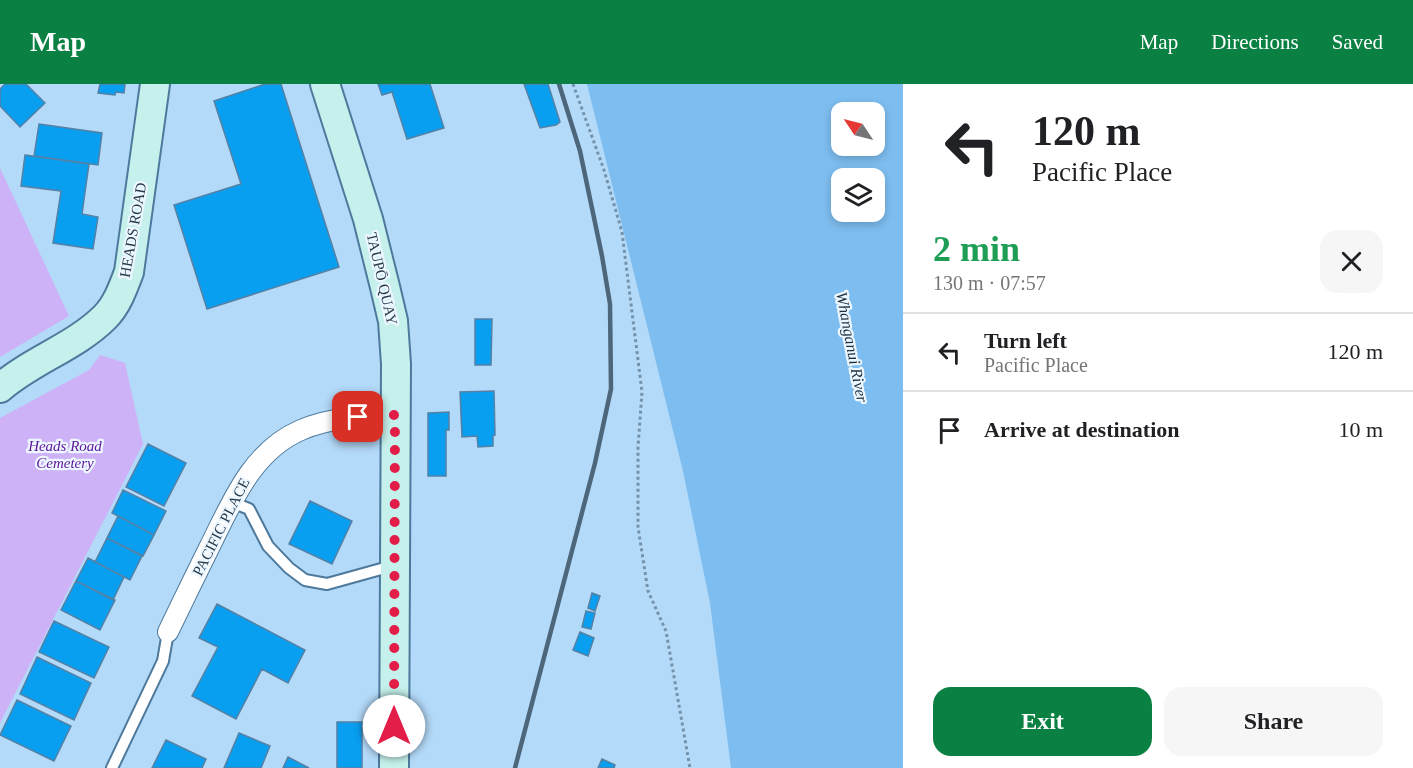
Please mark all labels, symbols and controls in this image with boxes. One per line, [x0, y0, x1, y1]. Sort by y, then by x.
text: Map [30, 26, 86, 57]
text: Map [1140, 30, 1178, 54]
text: Directions [1211, 30, 1299, 54]
text: Saved [1332, 30, 1383, 54]
north arrow [831, 102, 885, 156]
map controls [831, 102, 885, 222]
icon: left [933, 108, 1011, 186]
text: 120 m [1032, 108, 1141, 154]
text: Pacific Place [1032, 157, 1172, 187]
button: layers [831, 168, 885, 222]
street label: HEADS ROAD [117, 181, 149, 279]
text: 2 min [933, 229, 1020, 269]
button: close [1320, 230, 1383, 293]
street label: TAUPŌ QUAY [364, 231, 400, 327]
text: 130 m · 07:57 [933, 272, 1046, 294]
water label: Whanganui River [832, 290, 871, 405]
text: Turn left [984, 328, 1067, 353]
icon: left [933, 336, 966, 369]
text: 120 m [1327, 339, 1383, 364]
text: Pacific Place [984, 354, 1088, 376]
pin [332, 391, 383, 442]
icon: arrive [341, 400, 374, 433]
icon: arrive [933, 414, 966, 447]
text: Arrive at destination [984, 417, 1180, 442]
text: 10 m [1338, 417, 1383, 442]
park label: Heads Road Cemetery [27, 438, 102, 471]
street label: PACIFIC PLACE [189, 476, 253, 578]
button: Exit [933, 687, 1152, 756]
button: Share [1164, 687, 1383, 756]
position arrow [362, 694, 426, 758]

